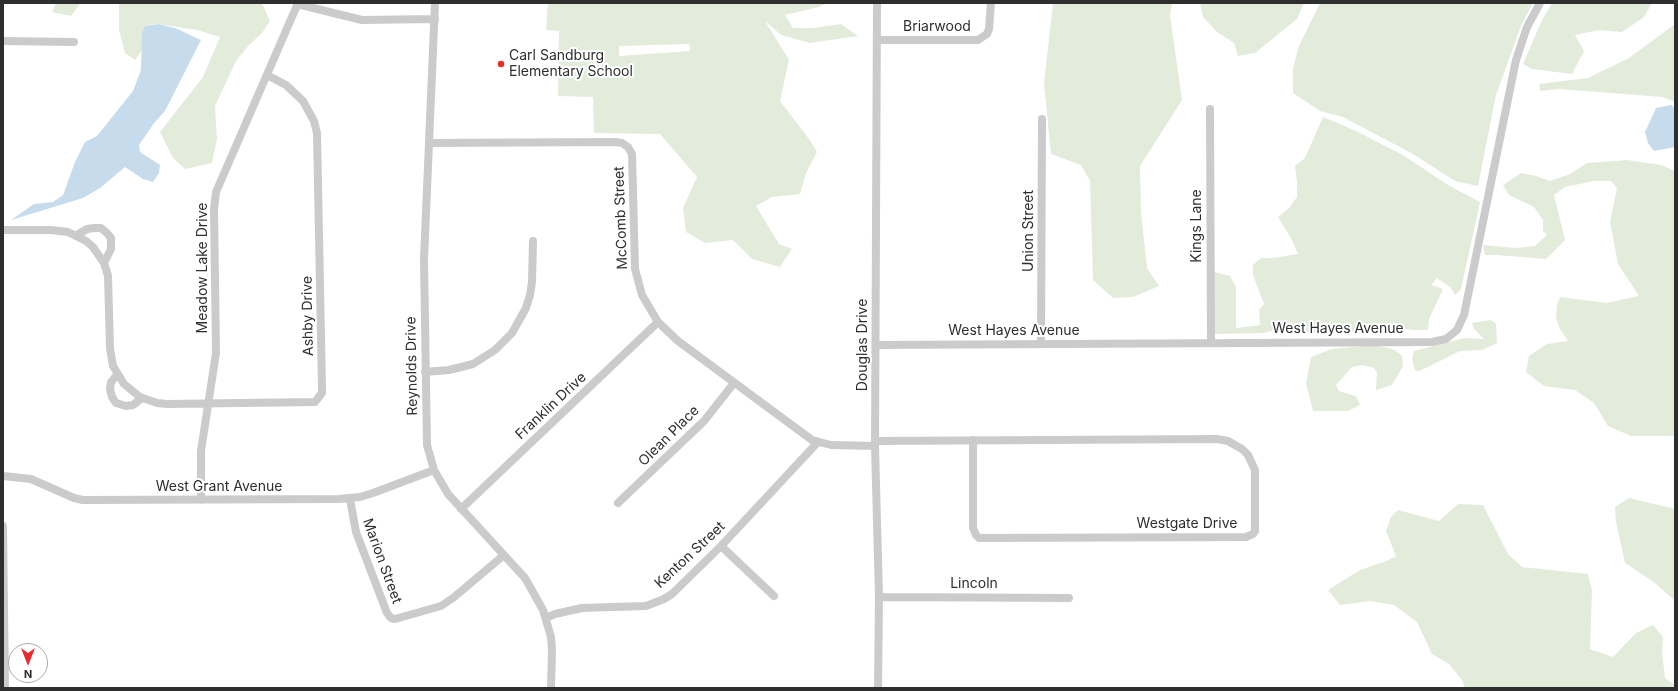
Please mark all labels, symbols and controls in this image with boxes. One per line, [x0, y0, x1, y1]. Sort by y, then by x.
street label: Briarwood [903, 19, 971, 35]
place label: Carl Sandburg Elementary School [509, 48, 633, 80]
marker: Carl Sandburg Elementary School [496, 59, 506, 69]
street label: McComb Street [611, 166, 631, 270]
street label: Kings Lane [1189, 189, 1205, 263]
street label: Union Street [1021, 190, 1037, 272]
street label: Meadow Lake Drive [195, 203, 211, 333]
street label: Ashby Drive [299, 276, 317, 356]
street label: Douglas Drive [855, 299, 871, 391]
street label: Reynolds Drive [403, 316, 421, 416]
street label: West Hayes Avenue [1272, 321, 1404, 337]
street label: West Hayes Avenue [948, 323, 1080, 339]
street label: Franklin Drive [512, 369, 590, 443]
street label: Olean Place [635, 402, 703, 470]
street label: West Grant Avenue [156, 479, 282, 495]
street label: Marion Street [359, 516, 405, 606]
street label: Westgate Drive [1137, 516, 1237, 532]
street label: Kenton Street [651, 518, 729, 592]
street label: Lincoln [950, 576, 998, 592]
north arrow [8, 643, 48, 683]
text: N [24, 667, 32, 681]

